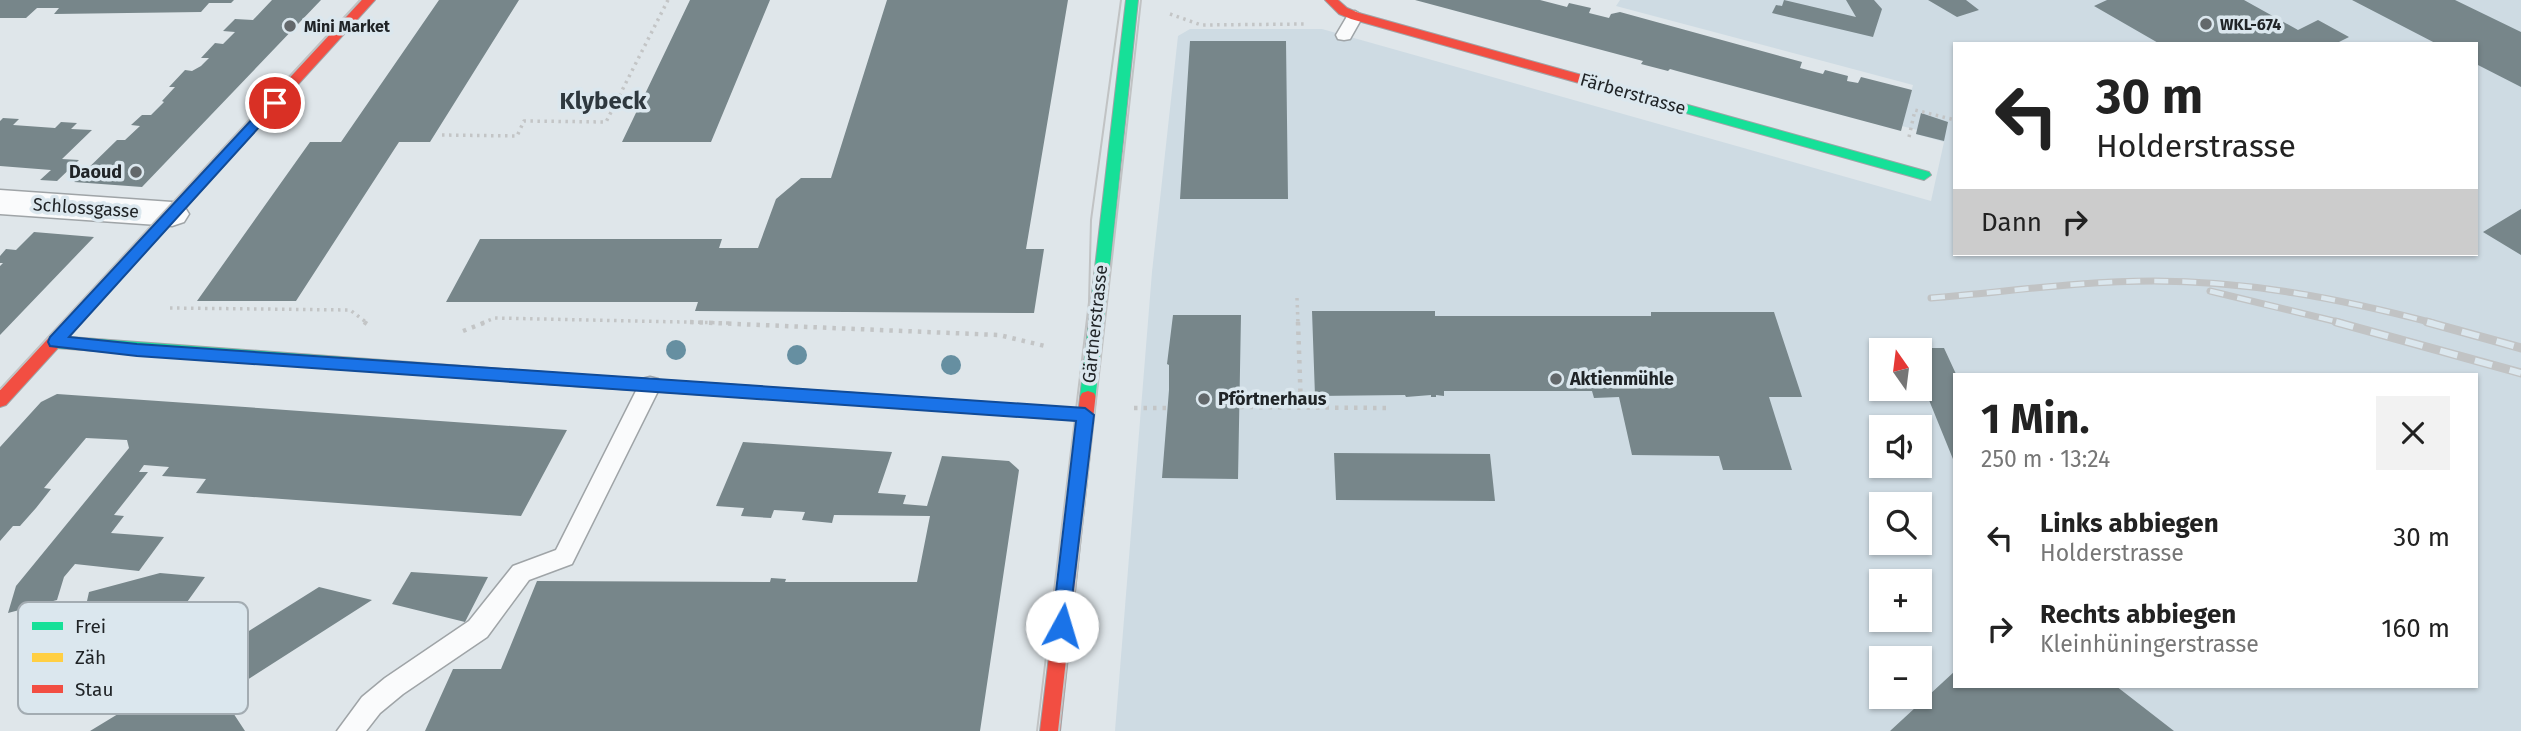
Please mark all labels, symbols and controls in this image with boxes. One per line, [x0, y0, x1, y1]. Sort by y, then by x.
place label: WKL-674 [2220, 15, 2281, 34]
marker: WKL-674 [2198, 16, 2214, 32]
place label: Mini Market [304, 17, 391, 36]
marker: Mini Market [282, 18, 298, 34]
text: 30 m [2096, 67, 2203, 126]
street label: Färberstrasse [1578, 68, 1688, 120]
icon: left [1981, 70, 2072, 161]
pin [245, 73, 305, 133]
icon: arrive [256, 84, 294, 122]
district label: Klybeck [560, 87, 647, 115]
text: Holderstrasse [2096, 127, 2296, 165]
place label: Daoud [69, 161, 122, 183]
marker: Daoud [128, 164, 144, 180]
street label: Schlossgasse [32, 193, 140, 223]
icon: right [2056, 203, 2094, 241]
text: Dann [1981, 207, 2042, 238]
street label: Gärtnerstrasse [1078, 264, 1112, 384]
north arrow [1869, 338, 1932, 401]
map controls [1869, 338, 1932, 709]
place label: Aktienmühle [1569, 368, 1674, 390]
marker: Aktienmühle [1548, 371, 1564, 387]
place label: Pförtnerhaus [1218, 388, 1327, 410]
marker: Pförtnerhaus [1196, 391, 1212, 407]
text: 1 Min. [1981, 394, 2090, 444]
button: close [2376, 396, 2450, 470]
button: sound [1869, 415, 1932, 478]
text: 250 m · 13:24 [1981, 445, 2110, 473]
button: search [1869, 492, 1932, 555]
text: Links abbiegen [2040, 508, 2219, 539]
icon: left [1981, 519, 2019, 557]
text: 30 m [2393, 522, 2450, 553]
text: Holderstrasse [2040, 539, 2184, 567]
button: + [1869, 569, 1932, 632]
position arrow [1025, 589, 1099, 663]
text: Rechts abbiegen [2040, 599, 2236, 630]
legend [18, 602, 248, 714]
icon: right [1981, 610, 2019, 648]
text: 160 m [2381, 613, 2450, 644]
text: Frei [75, 615, 106, 638]
text: Kleinhüningerstrasse [2040, 630, 2259, 658]
text: Zäh [75, 646, 106, 669]
button: − [1869, 646, 1932, 709]
text: Stau [75, 678, 113, 701]

